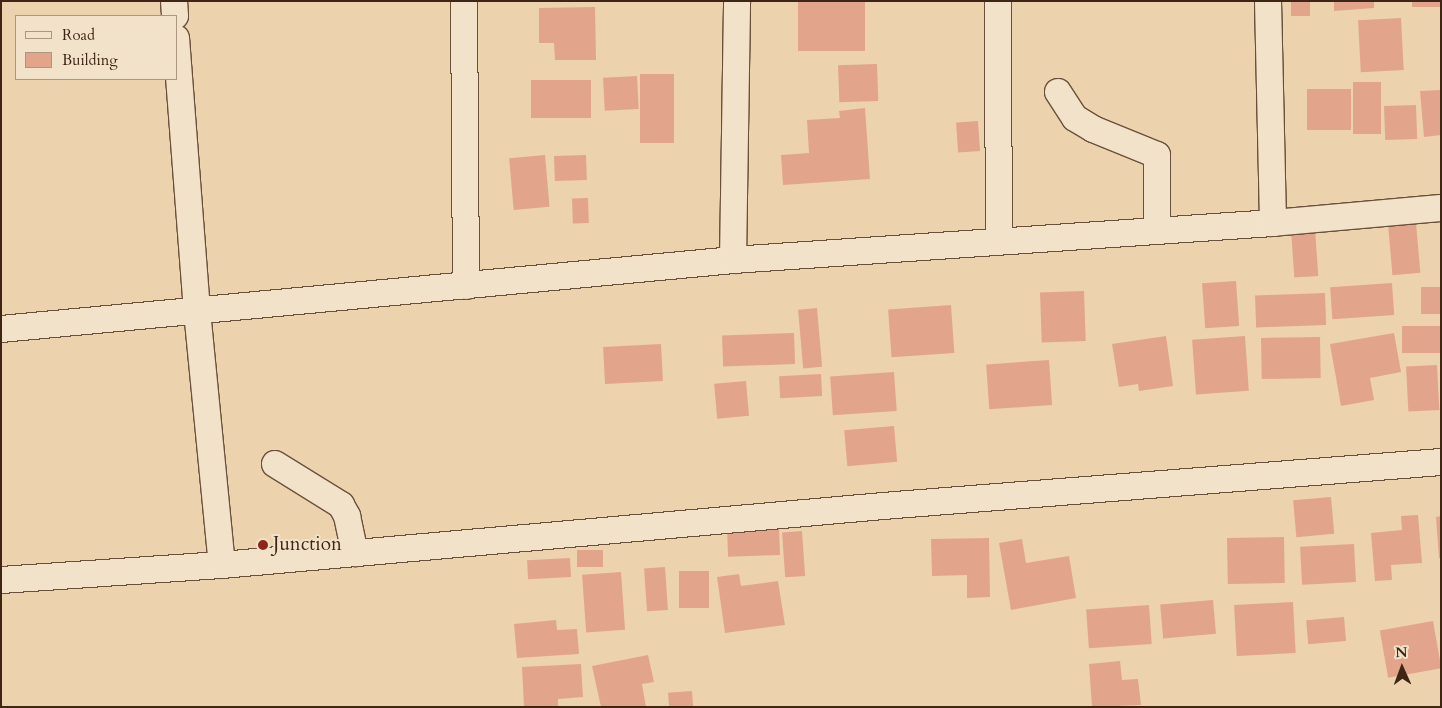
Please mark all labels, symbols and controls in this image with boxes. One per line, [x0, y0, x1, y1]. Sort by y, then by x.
legend [15, 15, 178, 80]
text: Road [62, 25, 95, 45]
text: Building [62, 50, 118, 70]
place label: Junction [273, 534, 342, 556]
marker: Junction [257, 539, 269, 551]
north arrow [1377, 643, 1427, 693]
text: N [1395, 643, 1408, 662]

